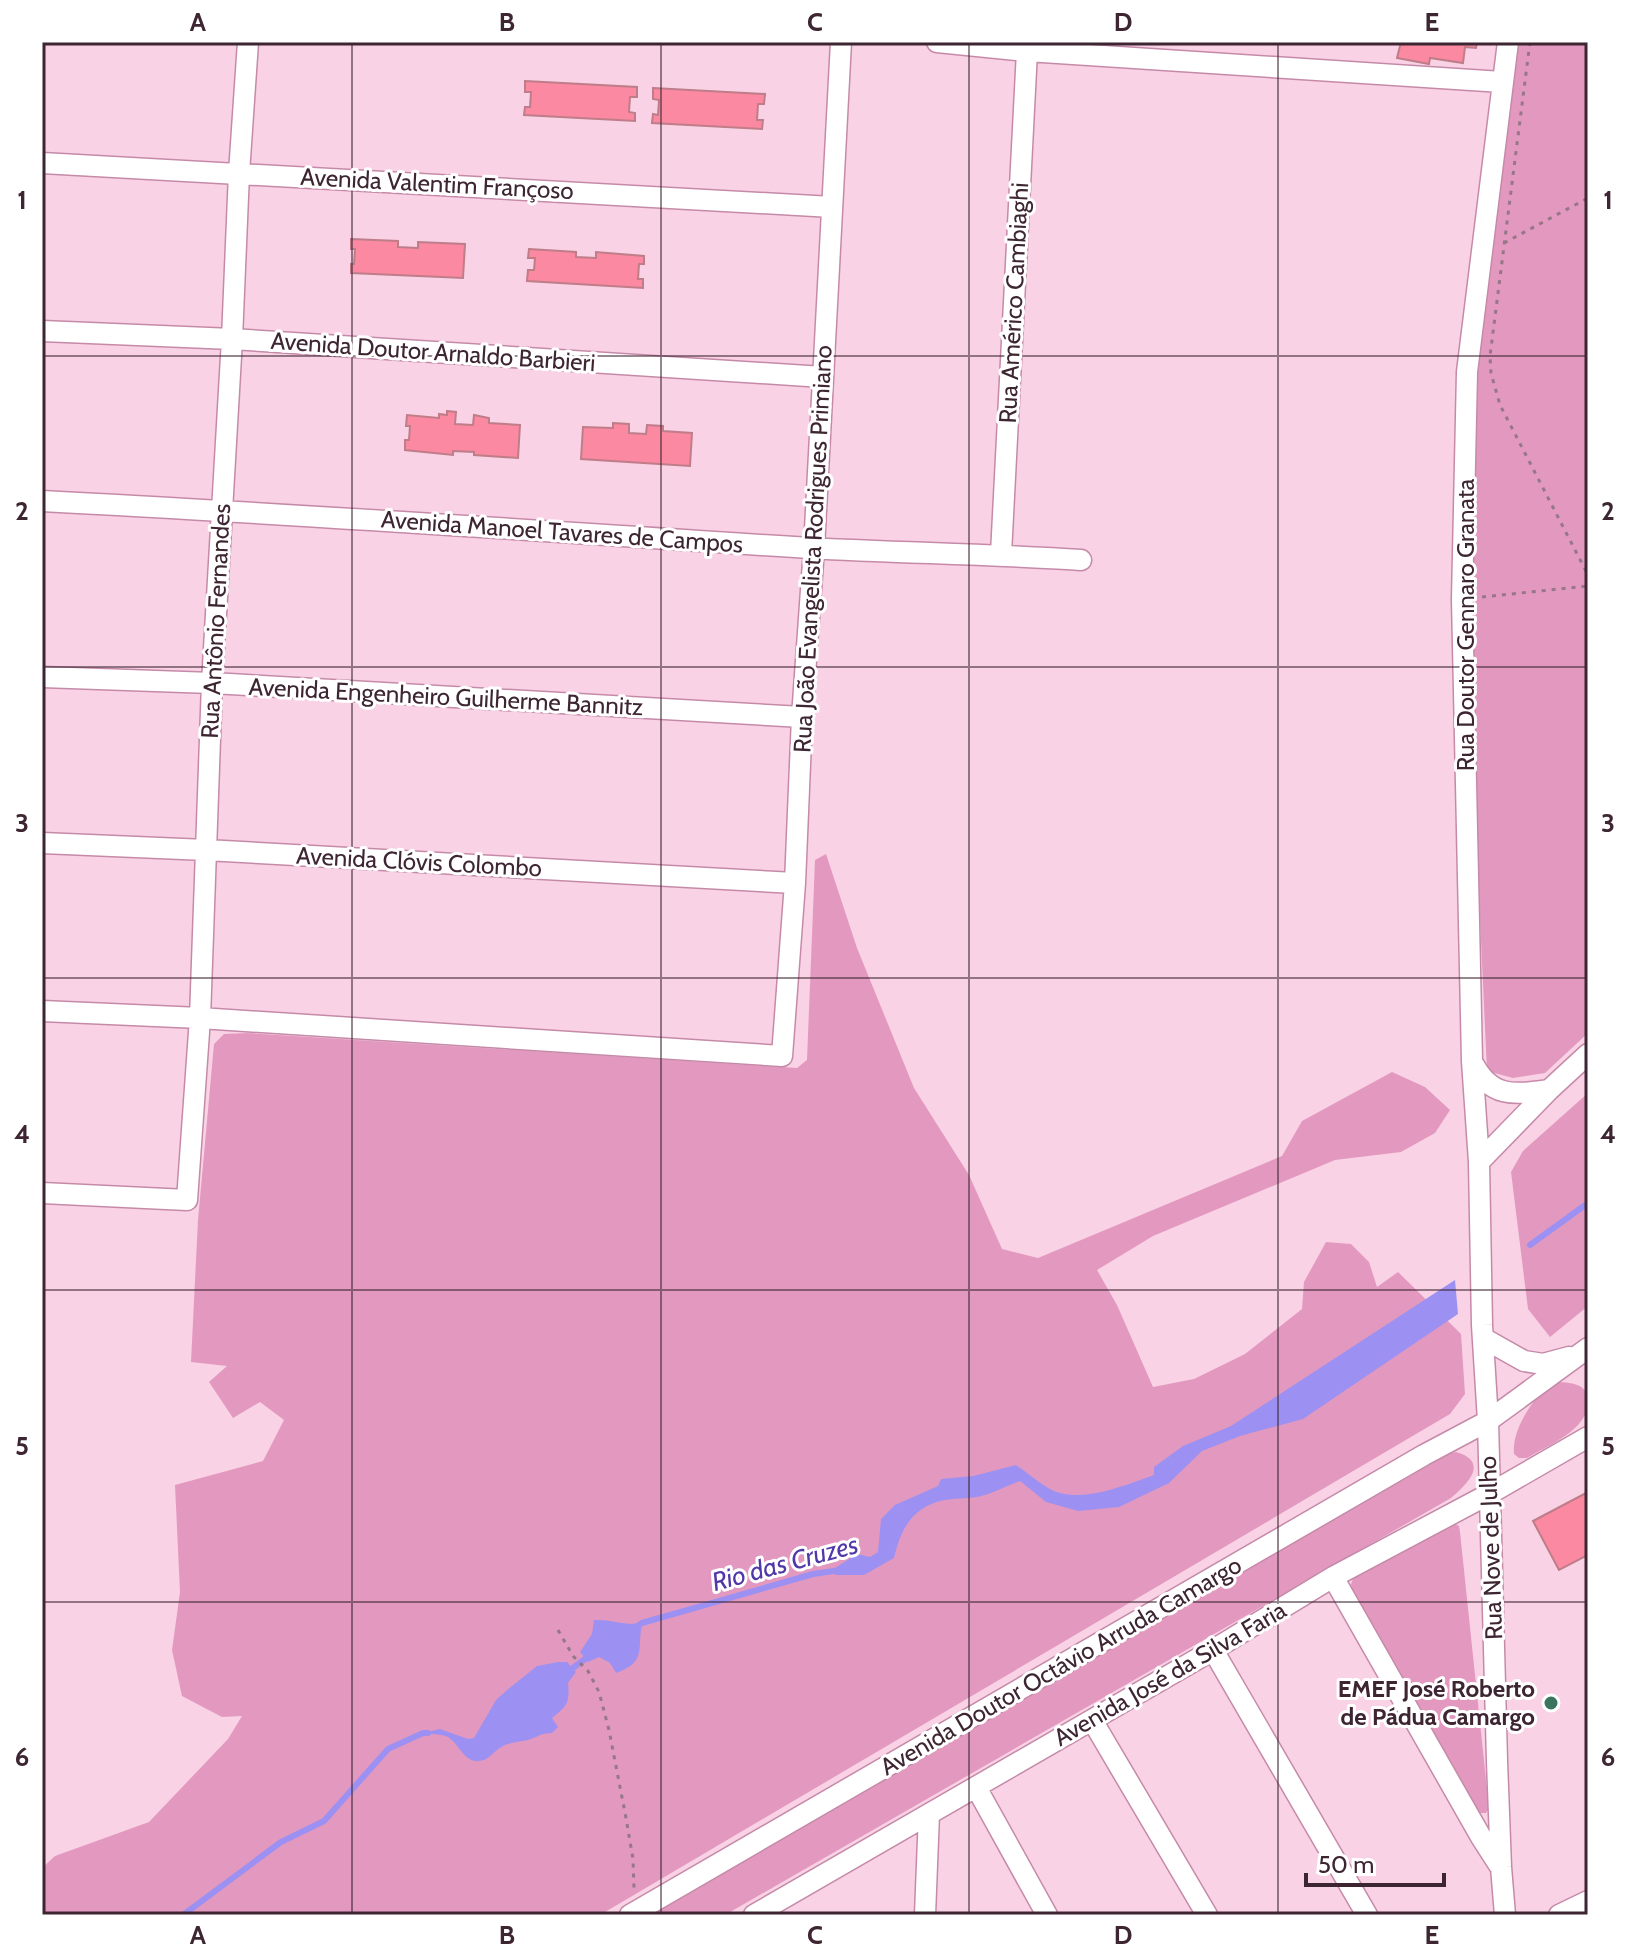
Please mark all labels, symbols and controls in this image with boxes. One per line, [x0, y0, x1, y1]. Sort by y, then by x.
text: A [190, 6, 207, 38]
text: B [499, 6, 515, 38]
text: C [807, 6, 823, 38]
text: D [1114, 6, 1132, 38]
text: E [1425, 6, 1439, 38]
street label: Avenida Valentim Françoso [300, 162, 574, 205]
street label: Rua Américo Cambiaghi [993, 182, 1034, 424]
text: 1 [17, 184, 27, 216]
text: 1 [1603, 184, 1613, 216]
street label: Avenida Doutor Arnaldo Barbieri [270, 326, 596, 377]
street label: Rua João Evangelista Rodrigues Primiano [787, 344, 838, 754]
street label: Rua Doutor Gennaro Granata [1451, 478, 1480, 771]
text: 2 [15, 495, 29, 527]
text: 2 [1601, 495, 1615, 527]
street label: Rua Antônio Fernandes [195, 503, 236, 739]
street label: Avenida Manoel Tavares de Campos [380, 504, 744, 559]
street label: Avenida Engenheiro Guilherme Bannitz [248, 672, 644, 721]
text: 3 [15, 807, 29, 839]
text: 3 [1601, 807, 1615, 839]
street label: Avenida Clóvis Colombo [295, 841, 543, 882]
text: 4 [14, 1118, 30, 1150]
text: 4 [1600, 1118, 1616, 1150]
text: 5 [15, 1430, 29, 1462]
text: 5 [1601, 1430, 1615, 1462]
street label: Rua Nove de Julho [1473, 1456, 1508, 1640]
water label: Rio das Cruzes [708, 1528, 862, 1598]
street label: Avenida Doutor Octávio Arruda Camargo [875, 1550, 1246, 1781]
street label: Avenida José da Silva Faria [1048, 1595, 1291, 1752]
place label: EMEF José Roberto de Pádua Camargo [1338, 1674, 1535, 1731]
marker: EMEF José Roberto de Pádua Camargo [1542, 1694, 1560, 1712]
text: 6 [15, 1741, 29, 1773]
text: 6 [1601, 1741, 1615, 1773]
scale bar [1306, 1837, 1444, 1887]
text: 50 m [1318, 1850, 1374, 1879]
text: A [190, 1919, 207, 1951]
text: B [499, 1919, 515, 1951]
text: C [807, 1919, 823, 1951]
text: D [1114, 1919, 1132, 1951]
text: E [1425, 1919, 1439, 1951]

